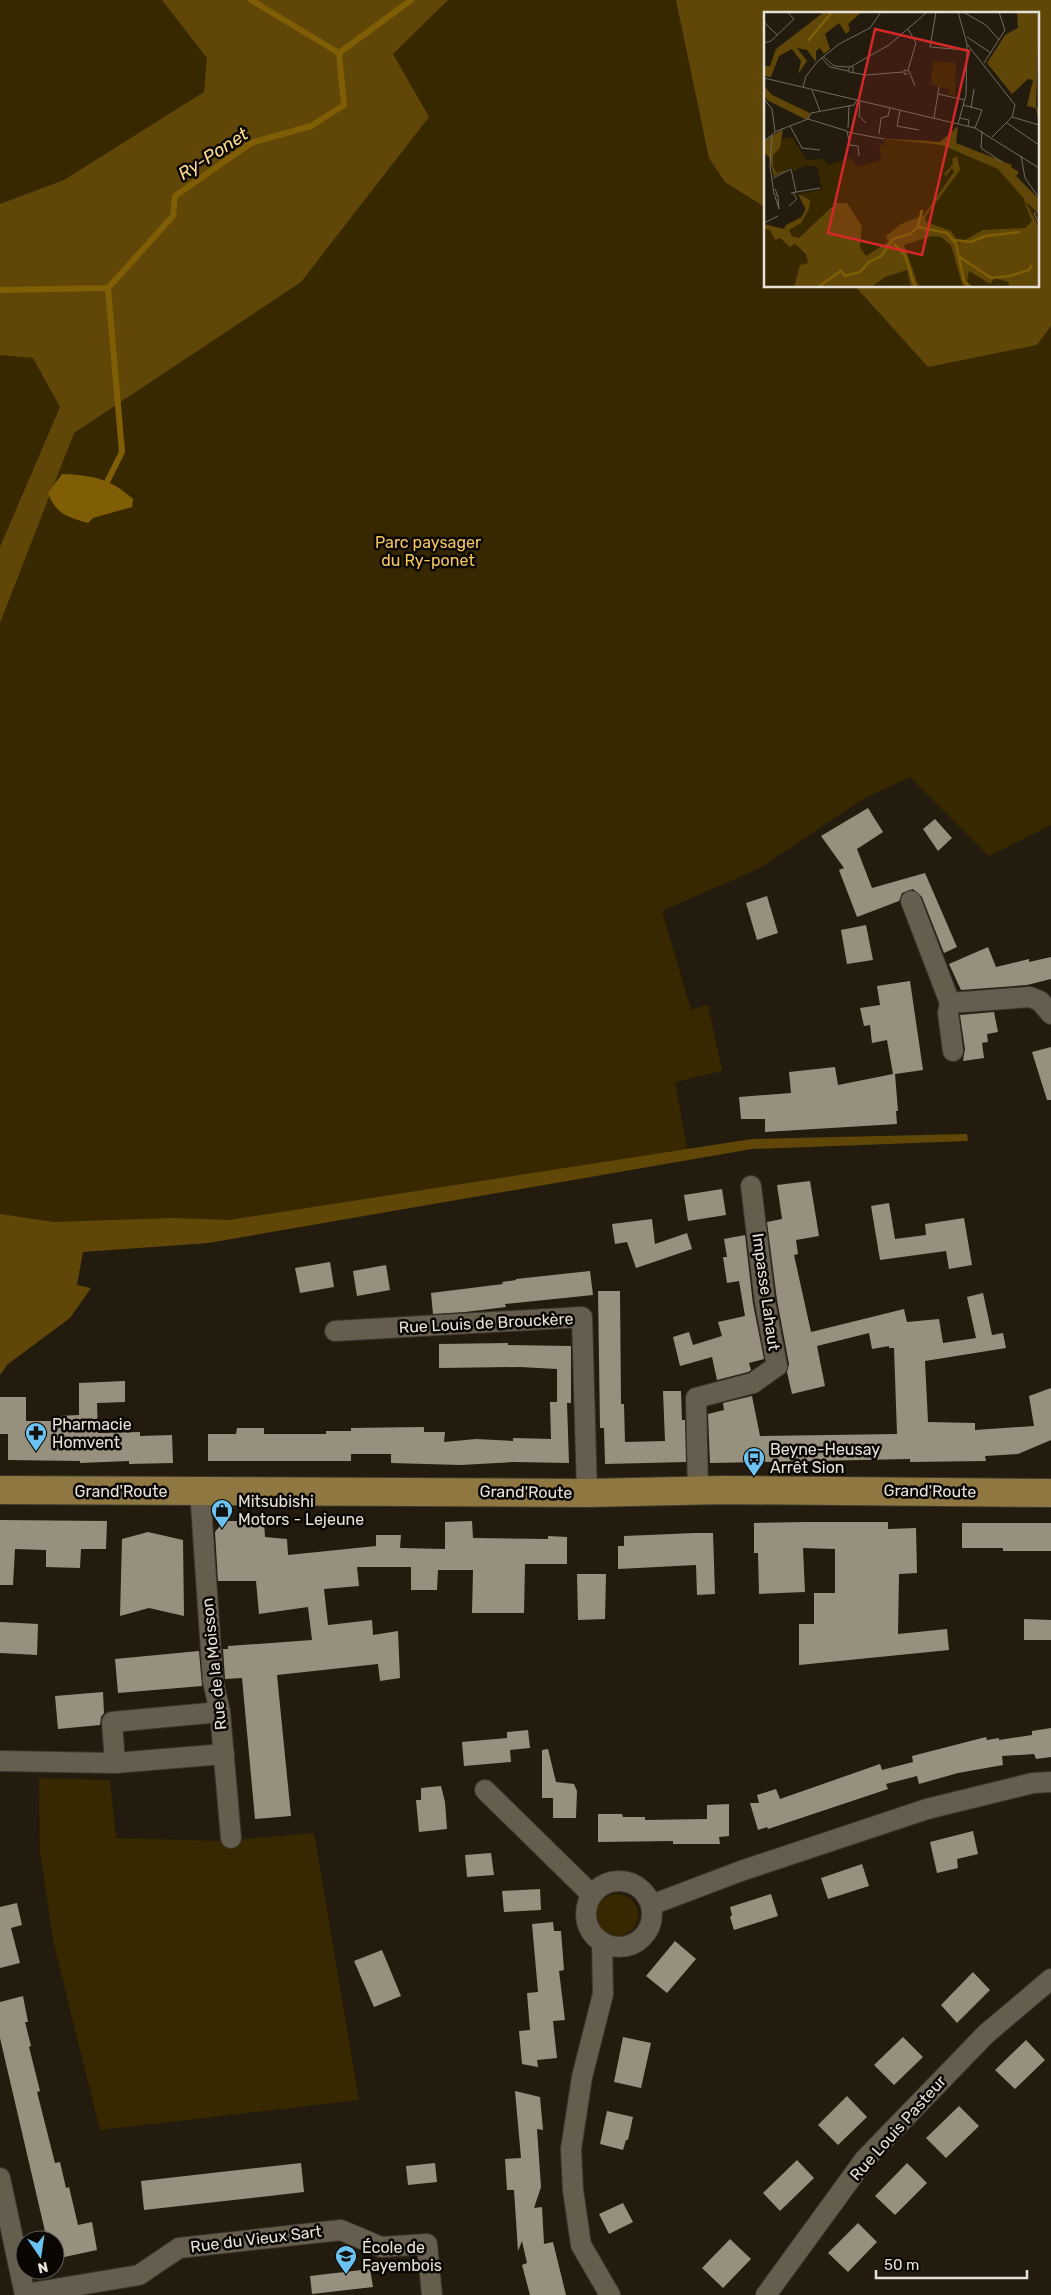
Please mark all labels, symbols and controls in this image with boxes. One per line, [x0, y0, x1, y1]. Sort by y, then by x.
inset map [764, 12, 1038, 288]
water label: Ry-Ponet [174, 123, 253, 185]
park label: Parc paysager du Ry-ponet [375, 533, 481, 570]
street label: Impasse Lahaut [748, 1232, 784, 1352]
street label: Rue Louis de Brouckère [398, 1309, 574, 1337]
place label: Pharmacie Homvent [52, 1415, 132, 1452]
pharmacy icon: Pharmacie Homvent [24, 1421, 48, 1452]
place label: Beyne-Heusay Arrêt Sion [770, 1440, 880, 1477]
bus stop icon: Beyne-Heusay Arrêt Sion [742, 1446, 766, 1477]
street label: Grand'Route [883, 1481, 977, 1501]
street label: Grand'Route [75, 1482, 167, 1501]
street label: Grand'Route [479, 1482, 573, 1502]
place label: Mitsubishi Motors - Lejeune [238, 1492, 364, 1529]
shop icon: Mitsubishi Motors - Lejeune [210, 1498, 234, 1529]
street label: Rue de la Moisson [198, 1597, 230, 1731]
street label: Rue Louis Pasteur [846, 2072, 950, 2184]
street label: Rue du Vieux Sart [189, 2222, 323, 2256]
north arrow [15, 2230, 65, 2280]
place label: École de Fayembois [362, 2238, 442, 2275]
school or university icon: École de Fayembois [334, 2244, 358, 2275]
scale bar [876, 2248, 1027, 2280]
text: 50 m [884, 2256, 919, 2274]
text: N [36, 2258, 50, 2277]

